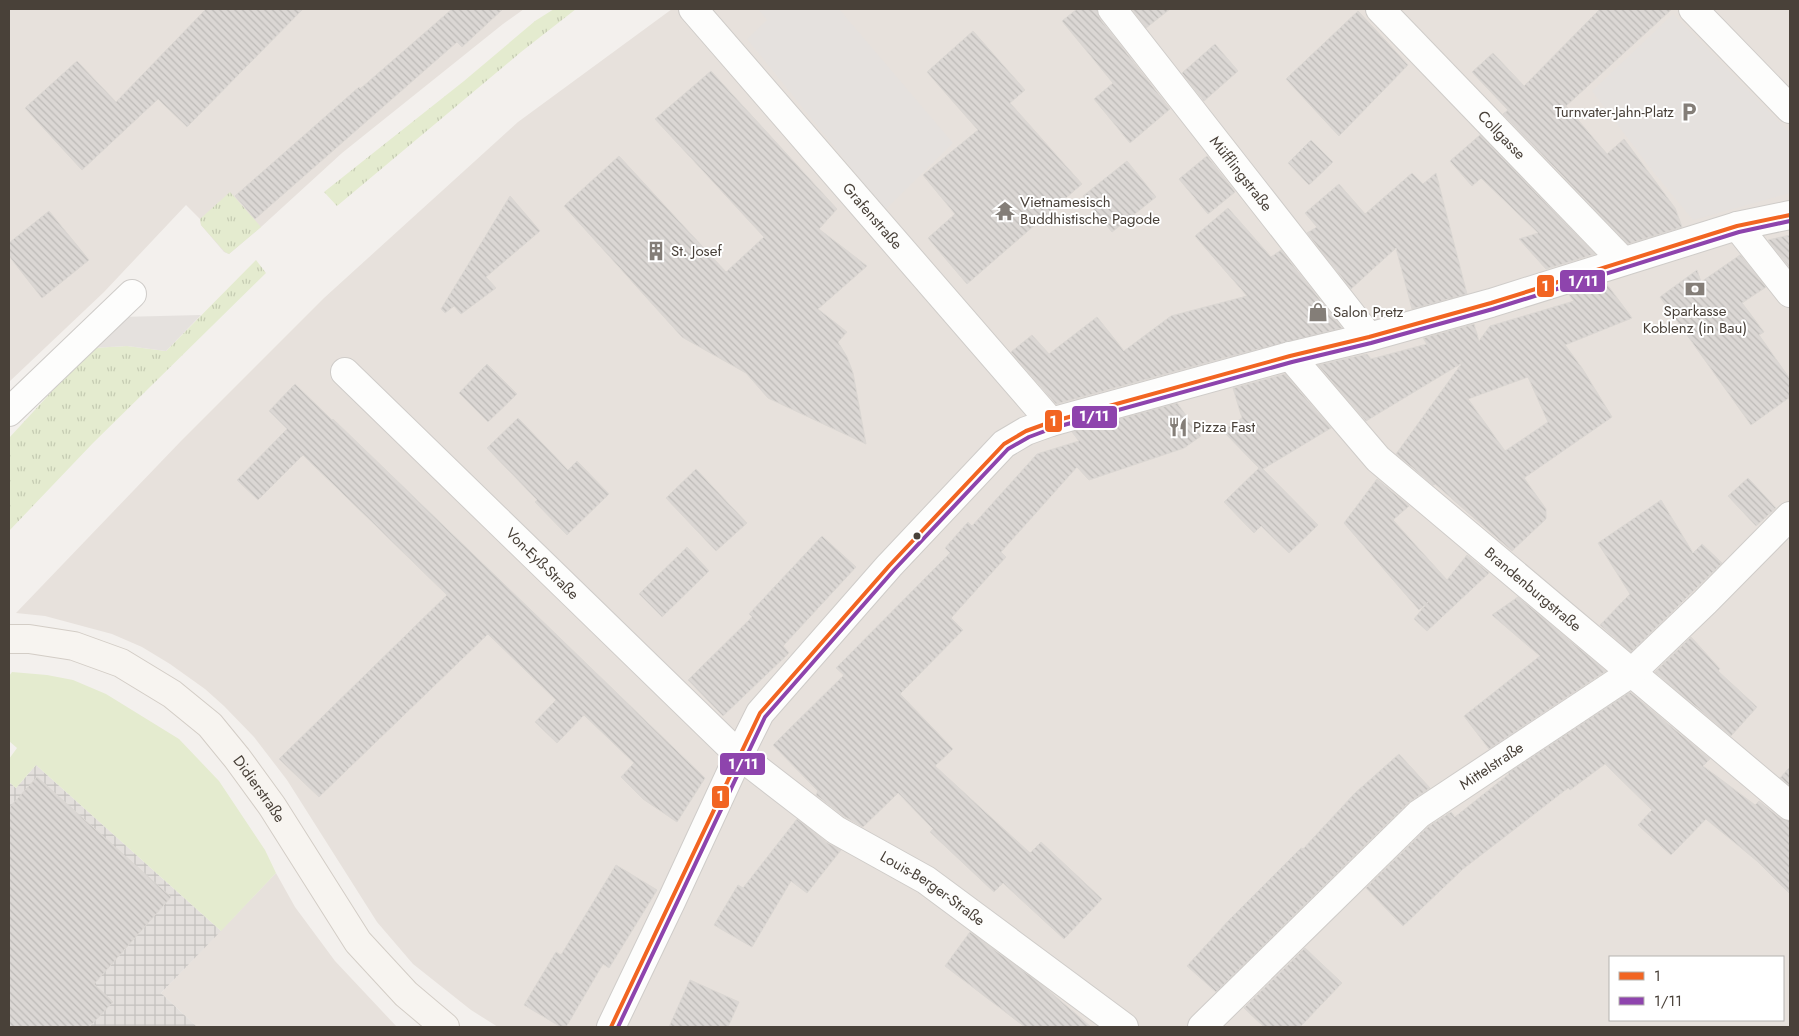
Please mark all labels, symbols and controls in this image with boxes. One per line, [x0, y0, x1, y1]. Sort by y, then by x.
place label: Turnvater-Jahn-Platz [1555, 101, 1674, 123]
parking icon: Turnvater-Jahn-Platz [1678, 101, 1700, 123]
street label: Collgasse [1472, 105, 1531, 165]
street label: Müfflingstraße [1204, 131, 1278, 216]
street label: Grafenstraße [837, 178, 908, 254]
place label: Vietnamesisch Buddhistische Pagode [1020, 191, 1160, 230]
temple icon: Vietnamesisch Buddhistische Pagode [994, 200, 1016, 222]
building icon: St. Josef [645, 240, 667, 262]
place label: St. Josef [671, 240, 722, 262]
line badge: 1/11 [1559, 269, 1606, 293]
text: 1/11 [1568, 271, 1598, 291]
line badge: 1 [1536, 274, 1555, 298]
text: 1 [1541, 276, 1549, 296]
bank icon: Sparkasse Koblenz (in Bau) [1684, 278, 1706, 300]
place label: Sparkasse Koblenz (in Bau) [1643, 300, 1747, 339]
shop icon: Salon Pretz [1307, 301, 1329, 323]
place label: Salon Pretz [1333, 301, 1404, 323]
line badge: 1/11 [1071, 405, 1118, 429]
text: 1/11 [1079, 406, 1109, 426]
line badge: 1 [1044, 409, 1063, 433]
text: 1 [1049, 411, 1057, 431]
restaurant icon: Pizza Fast [1167, 416, 1189, 438]
place label: Pizza Fast [1193, 416, 1255, 438]
street label: Von-Eyß-Straße [500, 523, 584, 605]
unlabelled marker [912, 531, 922, 541]
street label: Brandenburgstraße [1480, 542, 1586, 637]
street label: Mittelstraße [1455, 736, 1528, 795]
street label: Didierstraße [228, 751, 291, 827]
line badge: 1/11 [719, 752, 766, 776]
text: 1/11 [728, 754, 758, 774]
line badge: 1 [711, 785, 730, 809]
text: 1 [716, 786, 724, 806]
street label: Louis-Berger-Straße [876, 846, 990, 931]
legend [1609, 956, 1784, 1021]
text: 1 [1654, 965, 1661, 987]
text: 1/11 [1654, 990, 1682, 1012]

